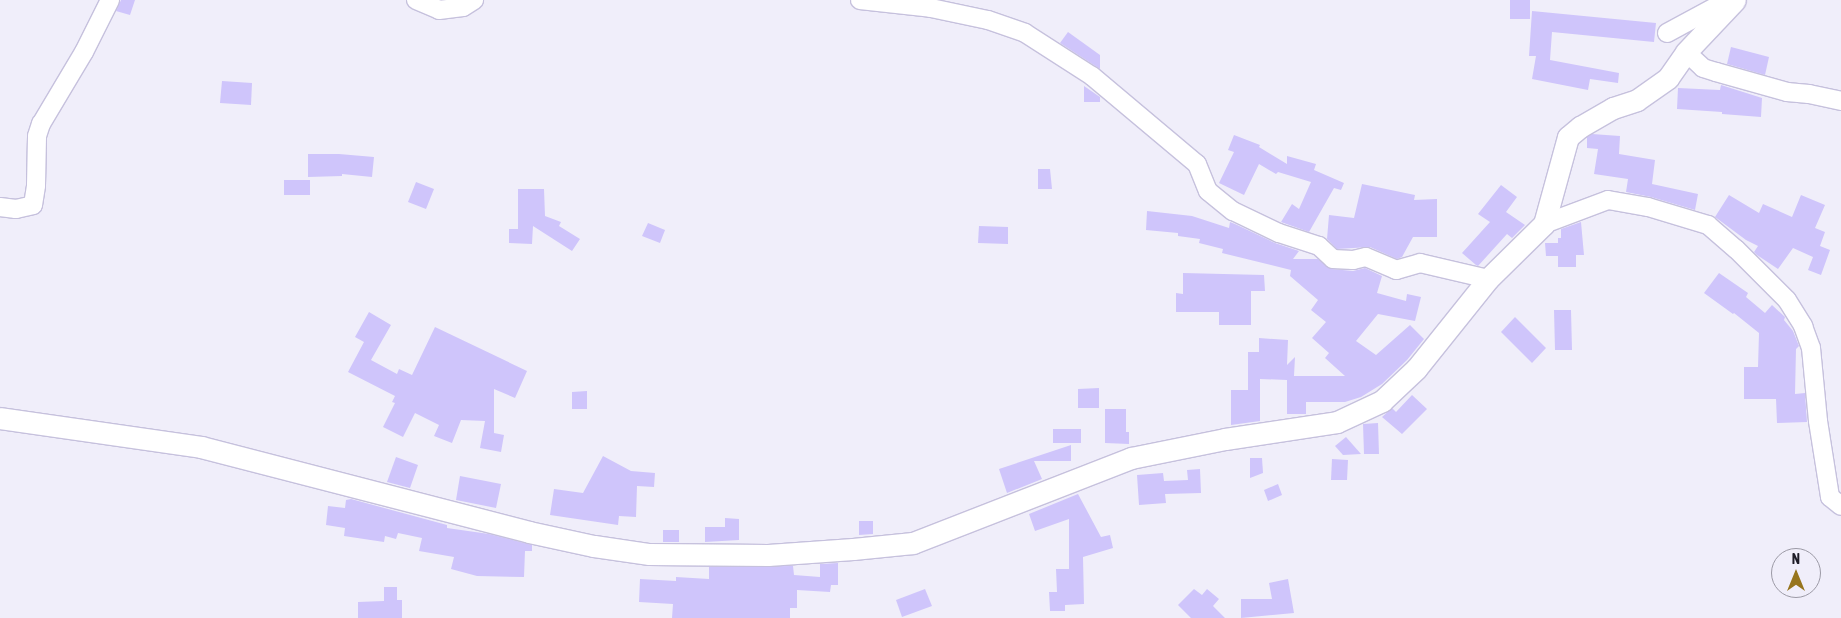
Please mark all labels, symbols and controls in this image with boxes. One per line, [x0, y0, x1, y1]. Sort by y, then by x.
north arrow [1771, 548, 1821, 598]
text: N [1792, 551, 1800, 567]

